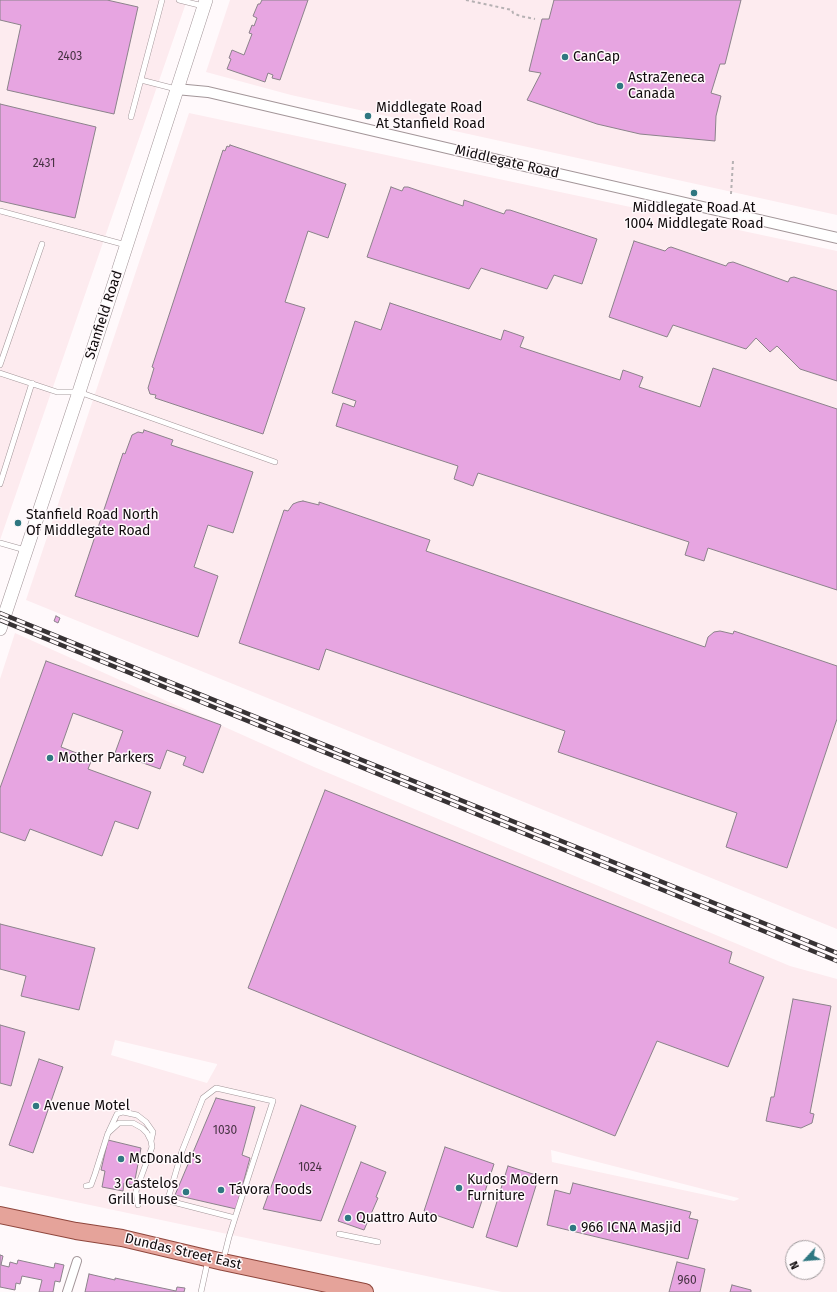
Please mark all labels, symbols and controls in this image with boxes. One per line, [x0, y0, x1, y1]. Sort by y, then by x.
place label: CanCap [573, 49, 620, 65]
house number: 2403 [58, 50, 82, 64]
marker: CanCap [560, 52, 570, 62]
place label: AstraZeneca Canada [628, 70, 705, 102]
marker: AstraZeneca Canada [615, 81, 625, 91]
place label: Middlegate Road At Stanfield Road [376, 100, 485, 132]
marker: Middlegate Road At Stanfield Road [363, 111, 373, 121]
street label: Middlegate Road [453, 142, 561, 182]
house number: 2431 [33, 157, 55, 171]
marker: Middlegate Road At 1004 Middlegate Road [689, 188, 699, 198]
place label: Middlegate Road At 1004 Middlegate Road [624, 200, 764, 232]
street label: Stanfield Road [82, 268, 126, 362]
place label: Stanfield Road North Of Middlegate Road [26, 507, 159, 540]
marker: Stanfield Road North Of Middlegate Road [13, 518, 23, 528]
place label: Mother Parkers [58, 750, 154, 766]
marker: Mother Parkers [45, 753, 55, 763]
place label: Avenue Motel [44, 1098, 130, 1114]
marker: Avenue Motel [31, 1101, 41, 1111]
house number: 1030 [213, 1124, 237, 1138]
place label: McDonald's [129, 1151, 201, 1167]
marker: McDonald's [116, 1154, 126, 1164]
house number: 1024 [298, 1161, 322, 1175]
place label: Kudos Modern Furniture [467, 1172, 559, 1204]
place label: 3 Castelos Grill House [108, 1176, 178, 1208]
place label: Távora Foods [229, 1182, 312, 1198]
marker: Kudos Modern Furniture [454, 1183, 464, 1193]
marker: Távora Foods [216, 1185, 226, 1195]
marker: 3 Castelos Grill House [181, 1187, 191, 1197]
place label: Quattro Auto [356, 1210, 438, 1226]
marker: Quattro Auto [343, 1213, 353, 1223]
place label: 966 ICNA Masjid [581, 1220, 681, 1236]
marker: 966 ICNA Masjid [568, 1223, 578, 1233]
street label: Dundas Street East [123, 1230, 243, 1274]
north arrow [785, 1240, 825, 1280]
text: N [787, 1259, 802, 1271]
house number: 960 [677, 1274, 697, 1288]

